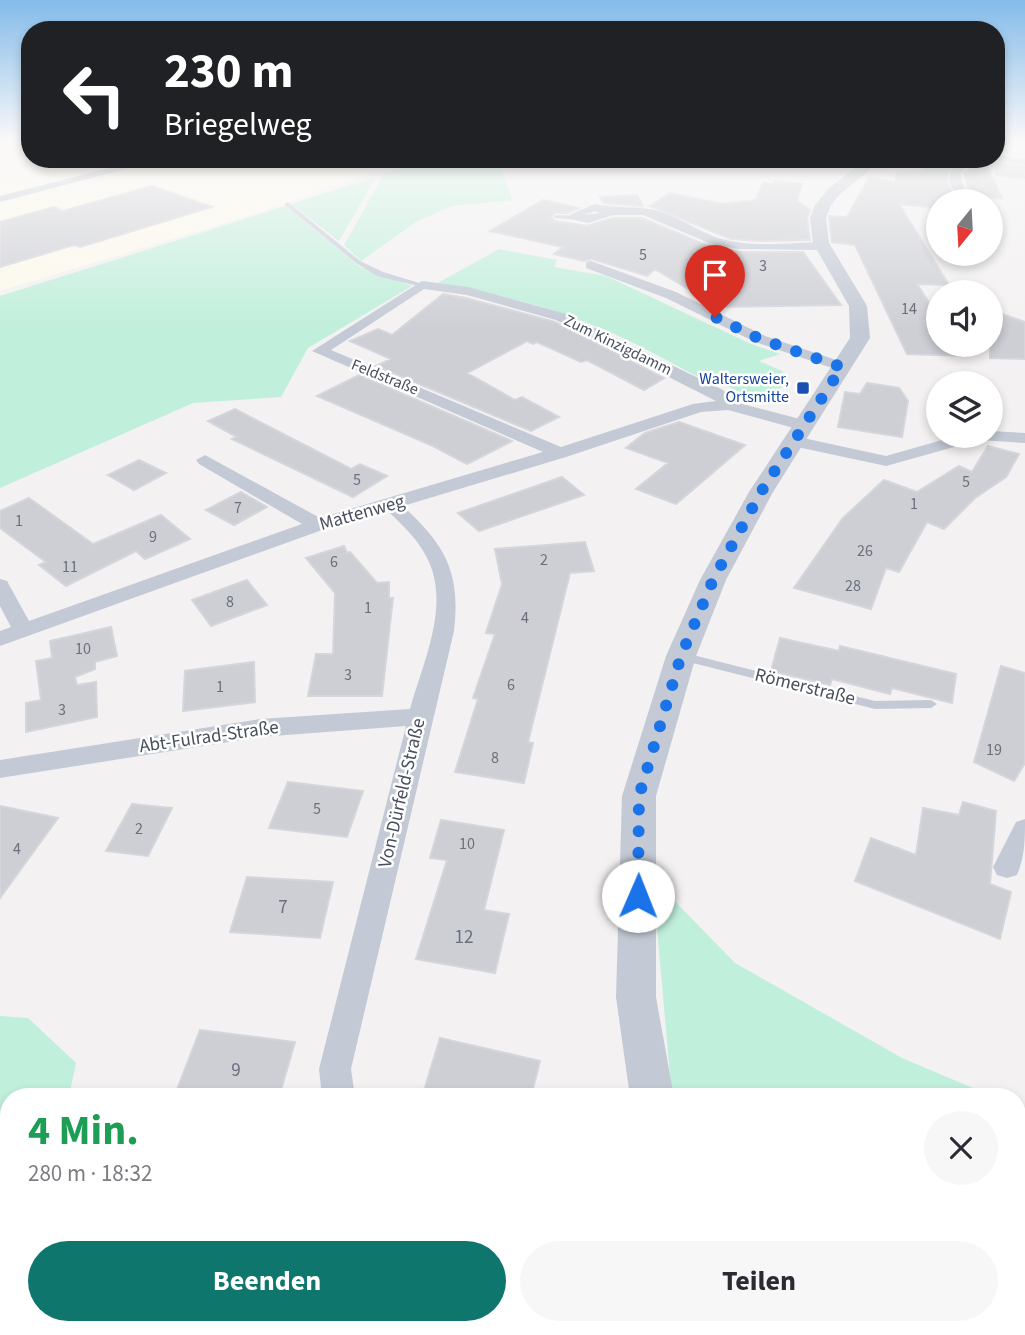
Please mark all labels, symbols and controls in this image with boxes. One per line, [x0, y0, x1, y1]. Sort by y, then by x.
text: 230 m [164, 37, 293, 107]
icon: left [49, 49, 140, 140]
text: Briegelweg [164, 102, 312, 148]
north arrow [926, 189, 1003, 266]
map controls [926, 189, 1003, 448]
house number: 5 [639, 244, 647, 266]
pin [685, 245, 745, 317]
house number: 3 [759, 255, 767, 277]
icon: arrive [696, 256, 734, 294]
button: sound [926, 280, 1003, 357]
house number: 14 [901, 298, 917, 320]
street label: Zum Kinzigdamm [560, 309, 676, 381]
street label: Feldstraße [348, 354, 422, 400]
place label: Waltersweier, Ortsmitte [699, 368, 789, 408]
button: layers [926, 371, 1003, 448]
marker: Waltersweier, Ortsmitte [795, 380, 811, 396]
house number: 5 [353, 469, 361, 491]
house number: 5 [962, 471, 970, 493]
street label: Mattenweg [316, 488, 408, 538]
house number: 1 [910, 493, 918, 515]
house number: 7 [234, 497, 242, 519]
house number: 1 [15, 510, 23, 532]
house number: 9 [149, 526, 157, 548]
house number: 26 [857, 540, 873, 562]
house number: 2 [540, 549, 548, 571]
house number: 6 [330, 551, 338, 573]
house number: 11 [62, 556, 78, 578]
house number: 28 [845, 575, 861, 597]
house number: 8 [226, 591, 234, 613]
house number: 1 [364, 597, 372, 619]
house number: 4 [521, 607, 529, 629]
house number: 10 [75, 638, 91, 660]
street label: Römerstraße [752, 661, 858, 713]
house number: 3 [344, 664, 352, 686]
house number: 6 [507, 674, 515, 696]
house number: 1 [216, 676, 224, 698]
house number: 3 [58, 699, 66, 721]
street label: Abt-Fulrad-Straße [137, 714, 281, 760]
street label: Von-Dürfeld-Straße [372, 716, 432, 870]
house number: 19 [986, 739, 1002, 761]
house number: 8 [491, 747, 499, 769]
house number: 5 [313, 798, 321, 820]
house number: 2 [135, 818, 143, 840]
house number: 10 [459, 833, 475, 855]
house number: 4 [13, 838, 21, 860]
position arrow [601, 859, 675, 933]
house number: 7 [278, 894, 288, 921]
house number: 12 [455, 924, 473, 951]
house number: 9 [231, 1057, 241, 1084]
text: 4 Min. [28, 1101, 139, 1161]
button: close [924, 1111, 998, 1185]
text: 280 m · 18:32 [28, 1157, 152, 1190]
button: Beenden [28, 1241, 506, 1321]
button: Teilen [520, 1241, 998, 1321]

